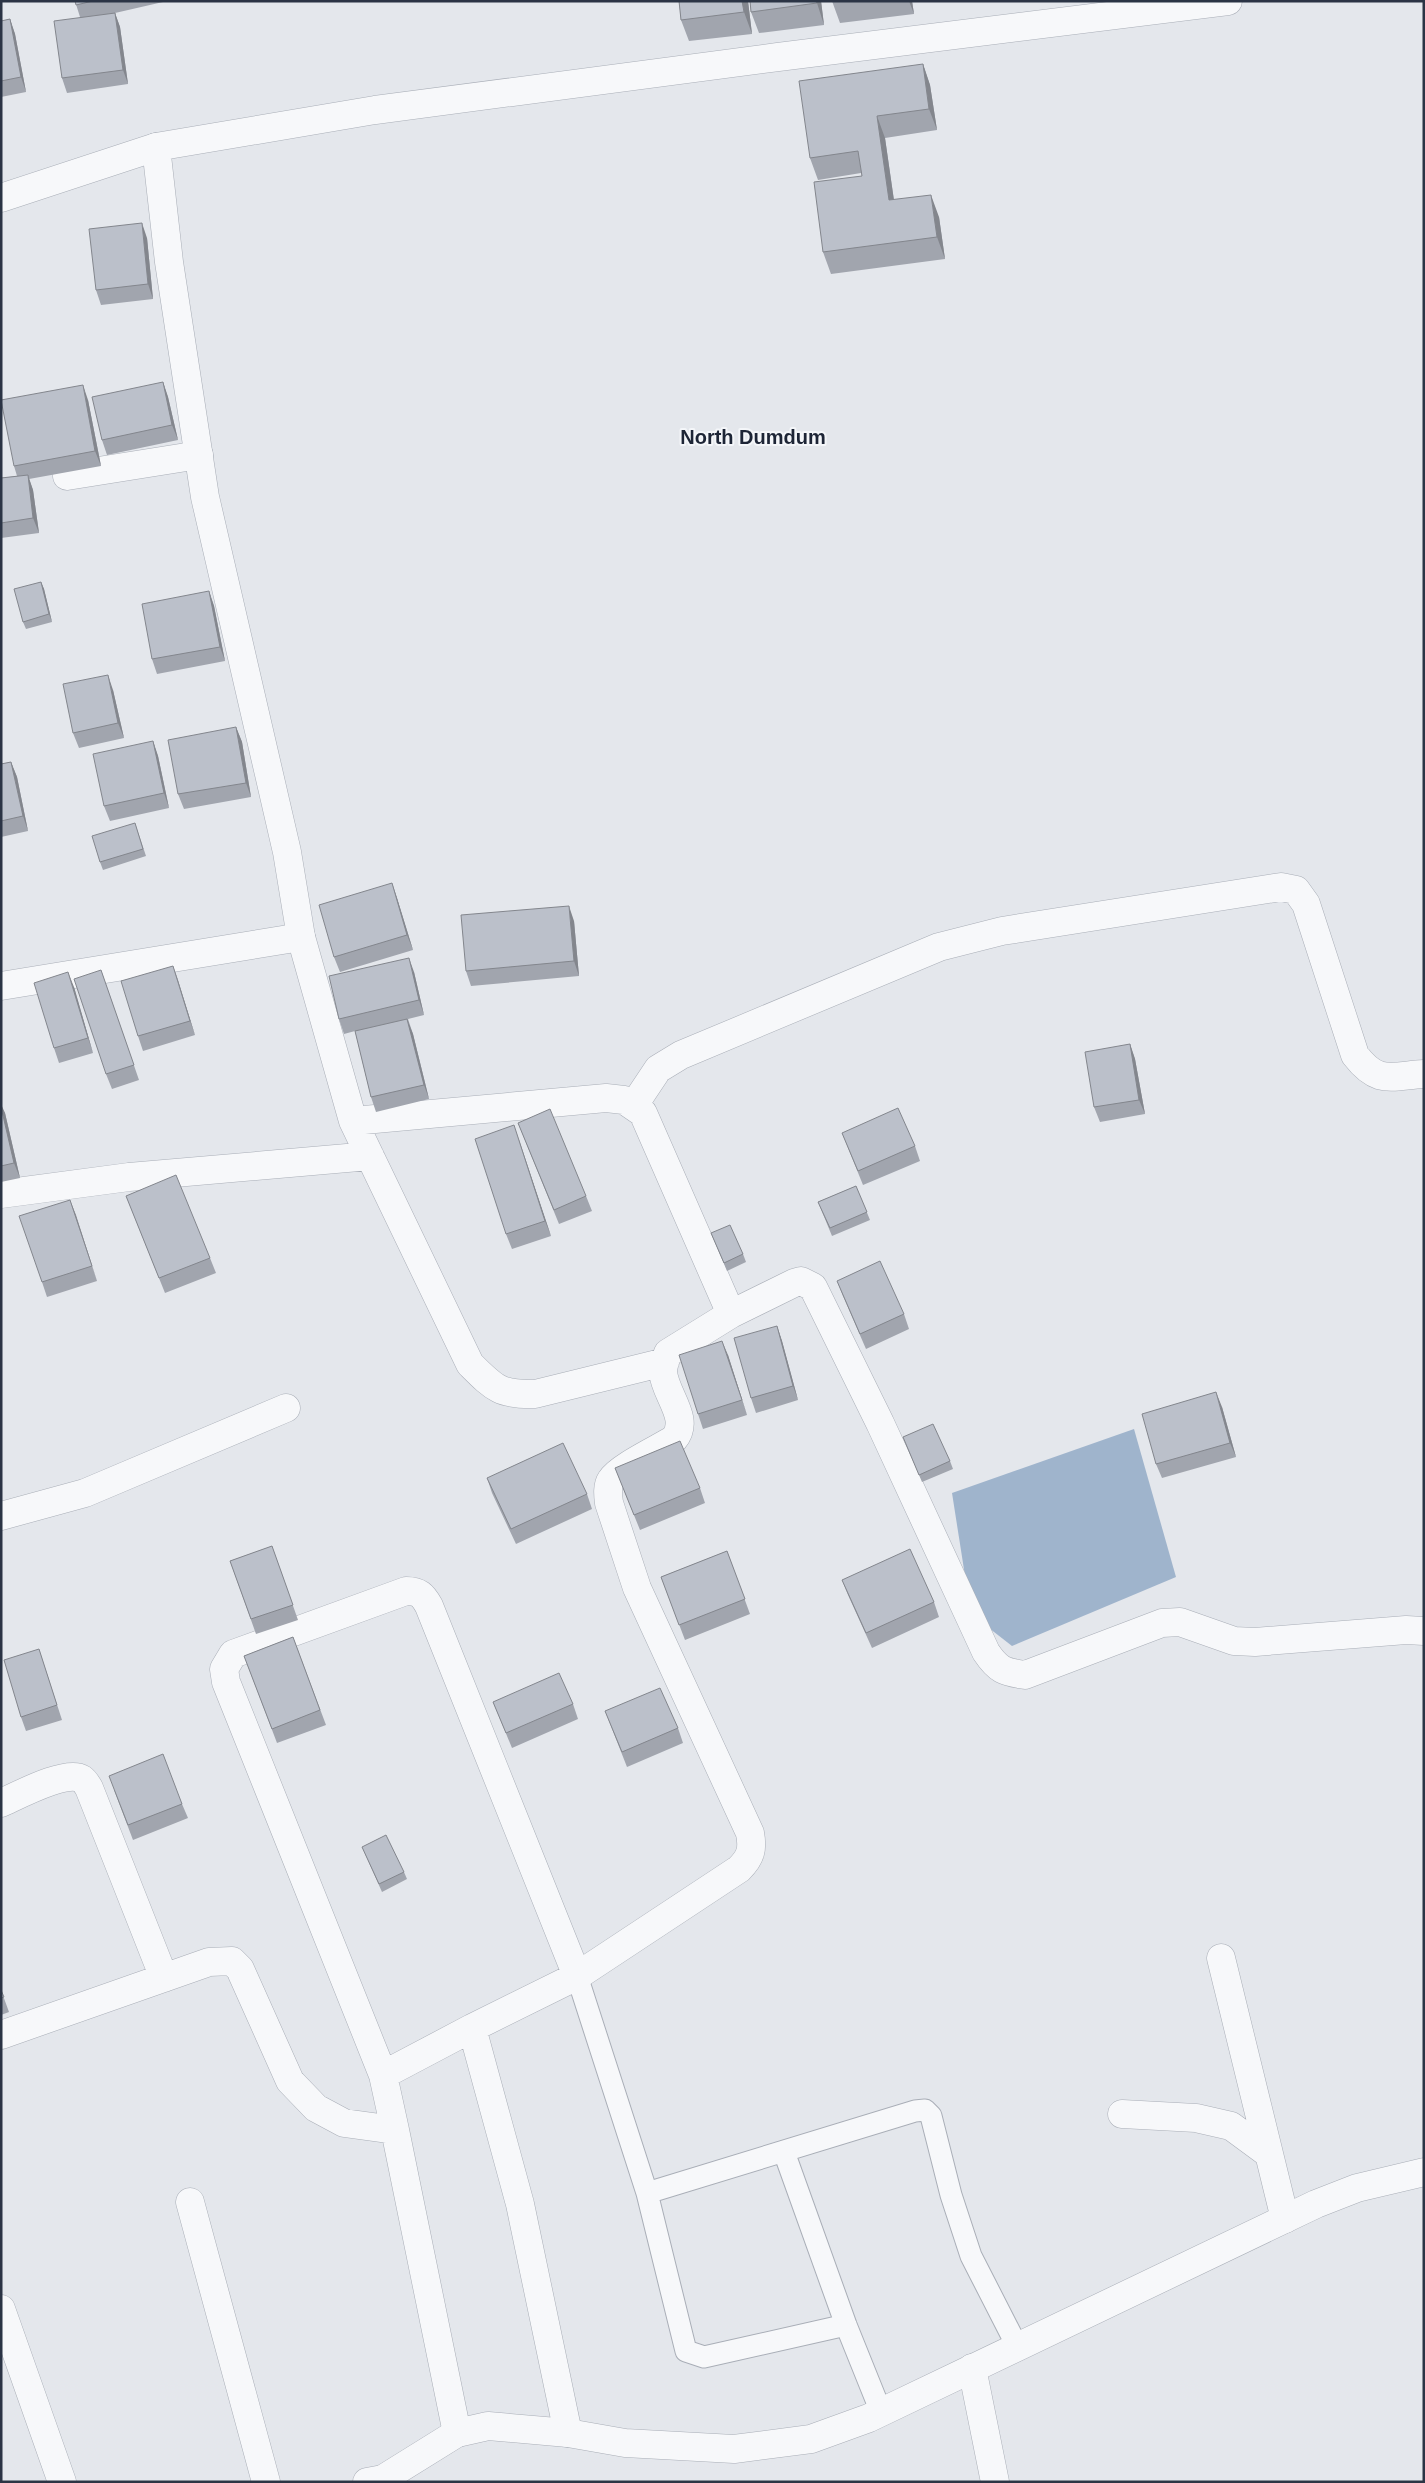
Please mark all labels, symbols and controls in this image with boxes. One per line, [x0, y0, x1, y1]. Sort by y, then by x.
district label: North Dumdum [680, 426, 826, 448]

